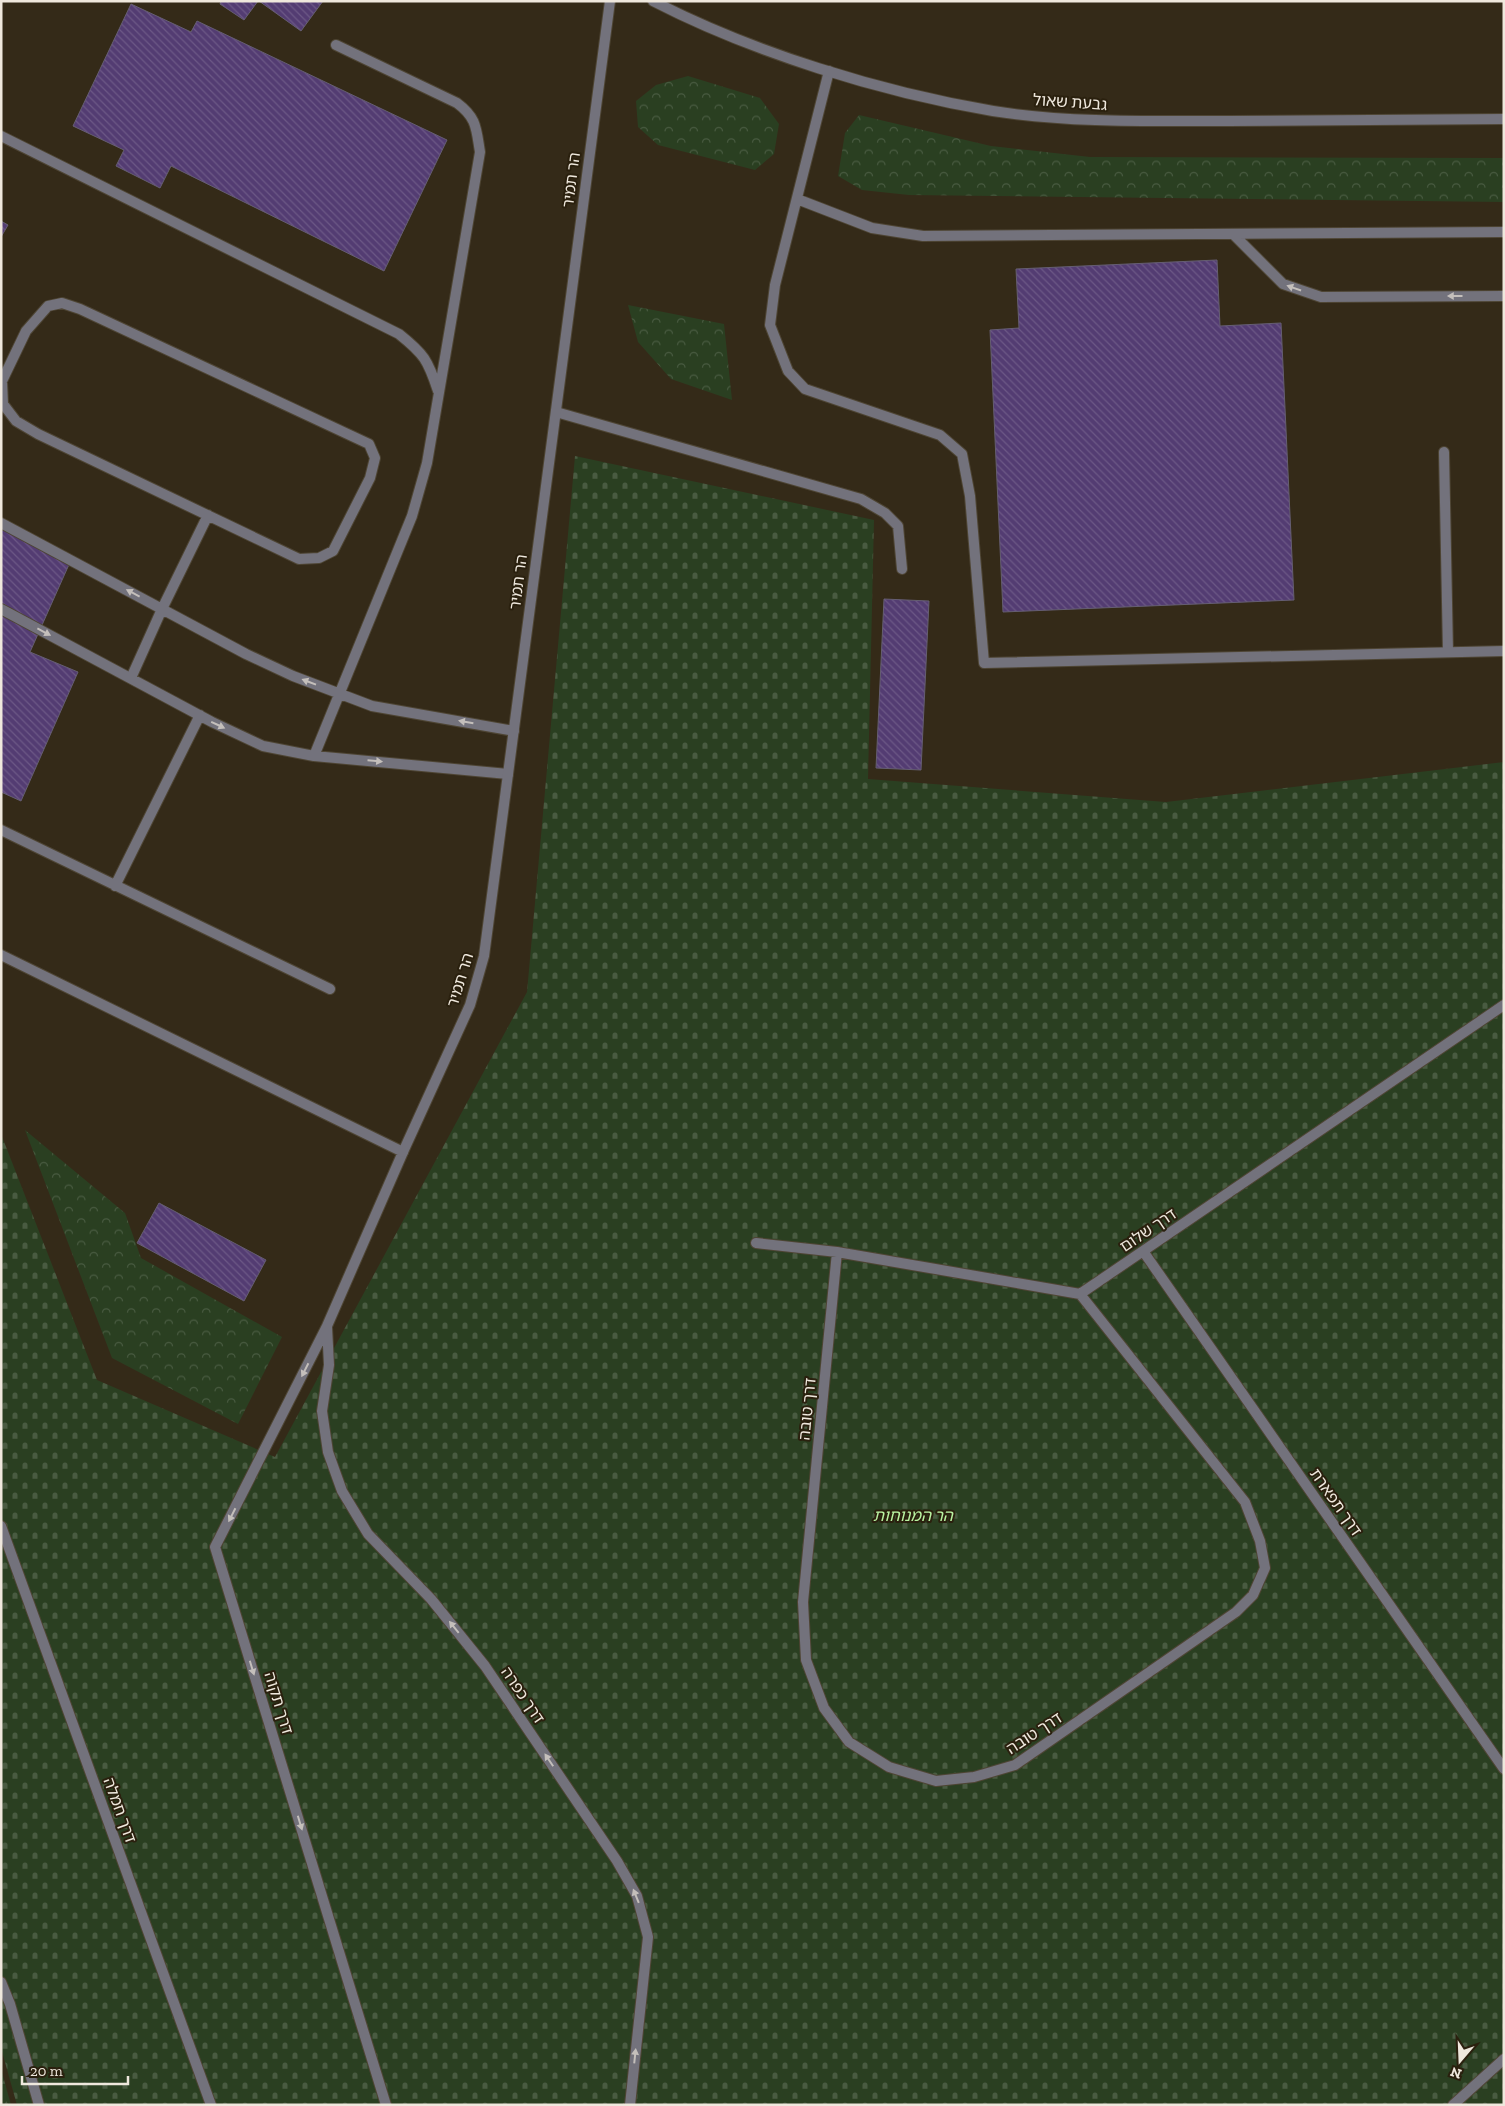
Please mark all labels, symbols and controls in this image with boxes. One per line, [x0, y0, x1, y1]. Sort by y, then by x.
street label: גבעת שאול [1032, 90, 1108, 114]
street label: הר תמיר [558, 151, 584, 209]
one-way arrow [1286, 283, 1301, 291]
one-way arrow [1447, 292, 1463, 300]
street label: הר תמיר [505, 553, 531, 611]
one-way arrow [126, 589, 140, 597]
one-way arrow [37, 628, 51, 636]
one-way arrow [302, 678, 317, 685]
one-way arrow [458, 718, 474, 726]
one-way arrow [211, 720, 226, 729]
one-way arrow [367, 758, 383, 766]
street label: הר תמיר [443, 951, 477, 1009]
street label: דרך שלום [1116, 1204, 1180, 1256]
one-way arrow [301, 1363, 309, 1377]
street label: דרך טובה [794, 1377, 820, 1441]
street label: דרך תפארת [1306, 1465, 1366, 1540]
park label: הר המנוחות [873, 1506, 954, 1525]
one-way arrow [228, 1508, 236, 1522]
one-way arrow [449, 1621, 460, 1634]
one-way arrow [249, 1660, 257, 1675]
street label: דרך כפרה [497, 1663, 549, 1727]
street label: דרך תקוה [260, 1669, 298, 1737]
street label: דרך טובה [1003, 1708, 1066, 1758]
one-way arrow [544, 1753, 554, 1766]
street label: דרך חמלה [99, 1775, 141, 1846]
one-way arrow [296, 1816, 304, 1831]
one-way arrow [631, 1889, 639, 1904]
north arrow [1435, 2036, 1485, 2086]
one-way arrow [631, 2048, 639, 2064]
scale bar [22, 2054, 129, 2086]
text: 20 m [30, 2062, 63, 2080]
text: N [1448, 2063, 1464, 2083]

